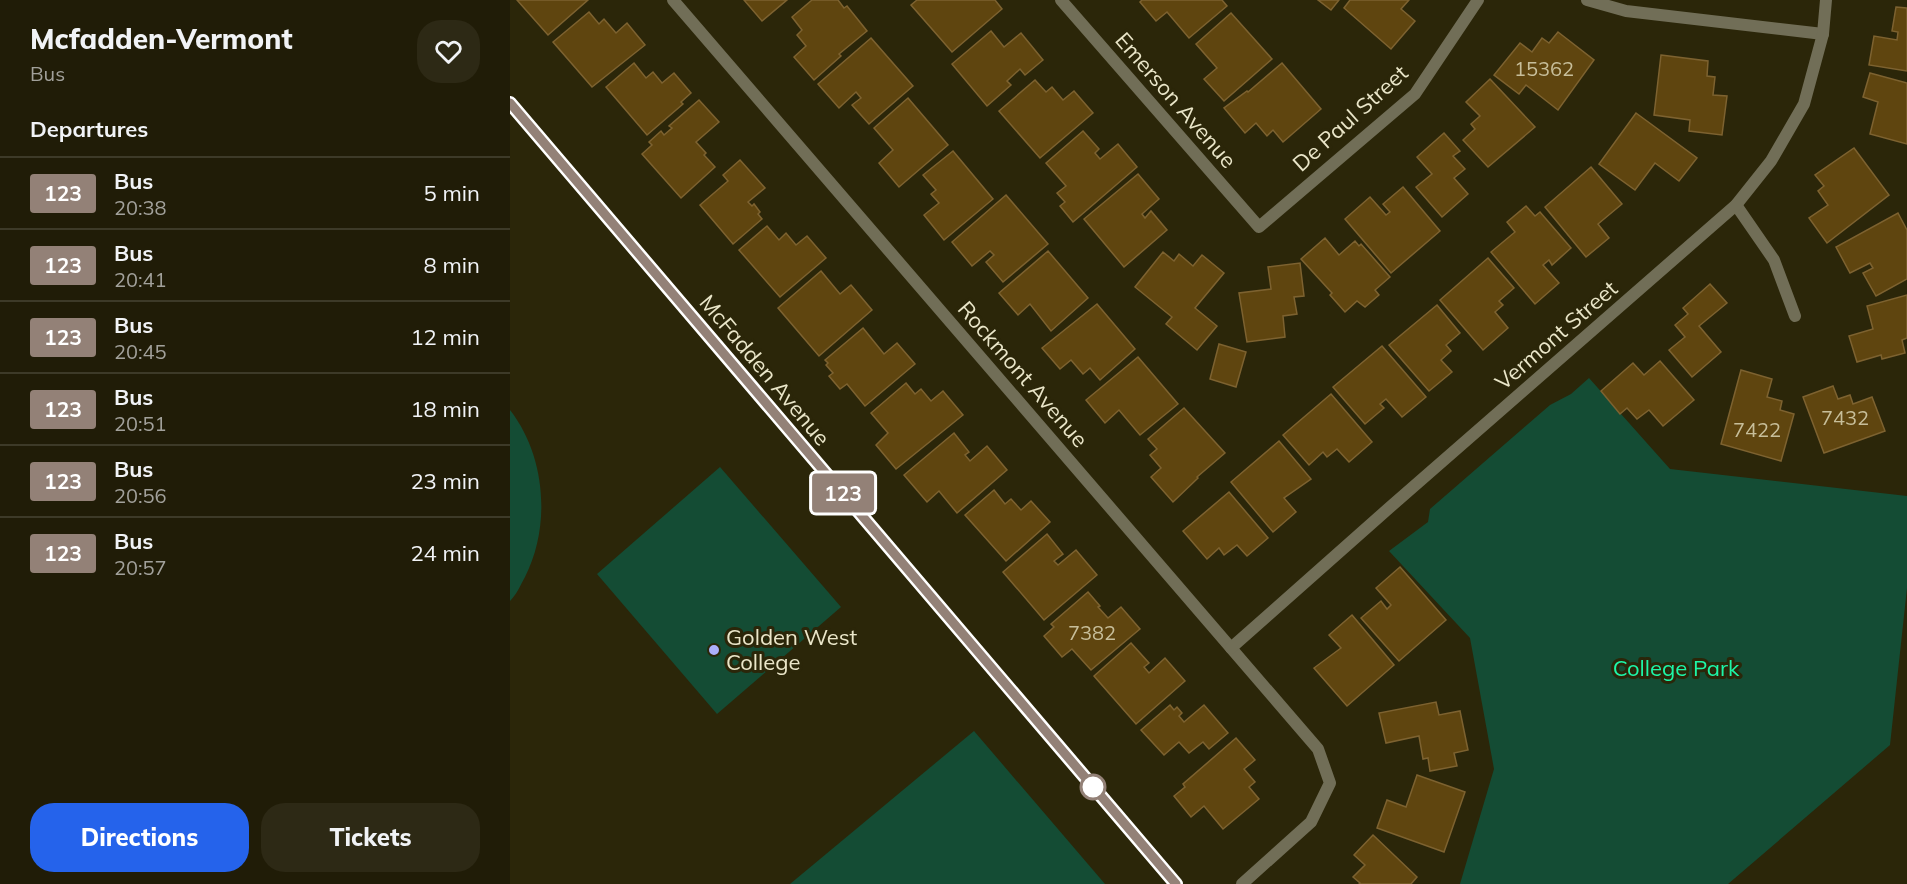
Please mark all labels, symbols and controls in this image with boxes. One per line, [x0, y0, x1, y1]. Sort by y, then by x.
button: heart [417, 20, 480, 83]
text: Mcfadden-Vermont [30, 21, 293, 56]
street label: Emerson Avenue [1109, 26, 1243, 174]
house number: 15362 [1514, 56, 1574, 81]
street label: De Paul Street [1287, 59, 1414, 177]
text: Bus [30, 61, 65, 86]
text: Departures [30, 115, 148, 143]
text: Bus [114, 167, 153, 195]
text: 5 min [424, 179, 480, 207]
text: 123 [44, 180, 82, 206]
text: 20:38 [114, 195, 167, 220]
text: Bus [114, 239, 153, 267]
text: 8 min [424, 251, 480, 279]
text: 123 [44, 252, 82, 278]
text: 20:41 [114, 267, 167, 292]
street label: Vermont Street [1489, 274, 1623, 396]
street label: McFadden Avenue [694, 289, 836, 451]
street label: Rockmont Avenue [952, 295, 1094, 453]
text: Bus [114, 311, 153, 339]
text: 12 min [410, 323, 480, 351]
text: 123 [44, 324, 82, 350]
text: 20:45 [114, 339, 167, 364]
text: Bus [114, 383, 153, 411]
text: 18 min [410, 395, 480, 423]
text: 123 [44, 396, 82, 422]
house number: 7432 [1821, 405, 1869, 430]
text: 20:51 [114, 411, 167, 436]
house number: 7422 [1733, 417, 1781, 442]
text: Bus [114, 455, 153, 483]
text: 23 min [410, 467, 480, 495]
text: 123 [44, 468, 82, 494]
line badge: 123 [808, 474, 878, 512]
text: 123 [824, 480, 862, 506]
text: 20:56 [114, 483, 167, 508]
text: Bus [114, 527, 153, 555]
text: 24 min [410, 539, 480, 567]
text: 123 [44, 540, 82, 566]
text: 20:57 [114, 555, 167, 580]
house number: 7382 [1068, 620, 1116, 645]
place label: Golden West College [726, 623, 858, 676]
marker: Golden West College [707, 643, 721, 657]
park label: College Park [1613, 654, 1740, 682]
unlabelled marker [1080, 774, 1106, 800]
button: Directions [30, 803, 249, 872]
button: Tickets [261, 803, 480, 872]

